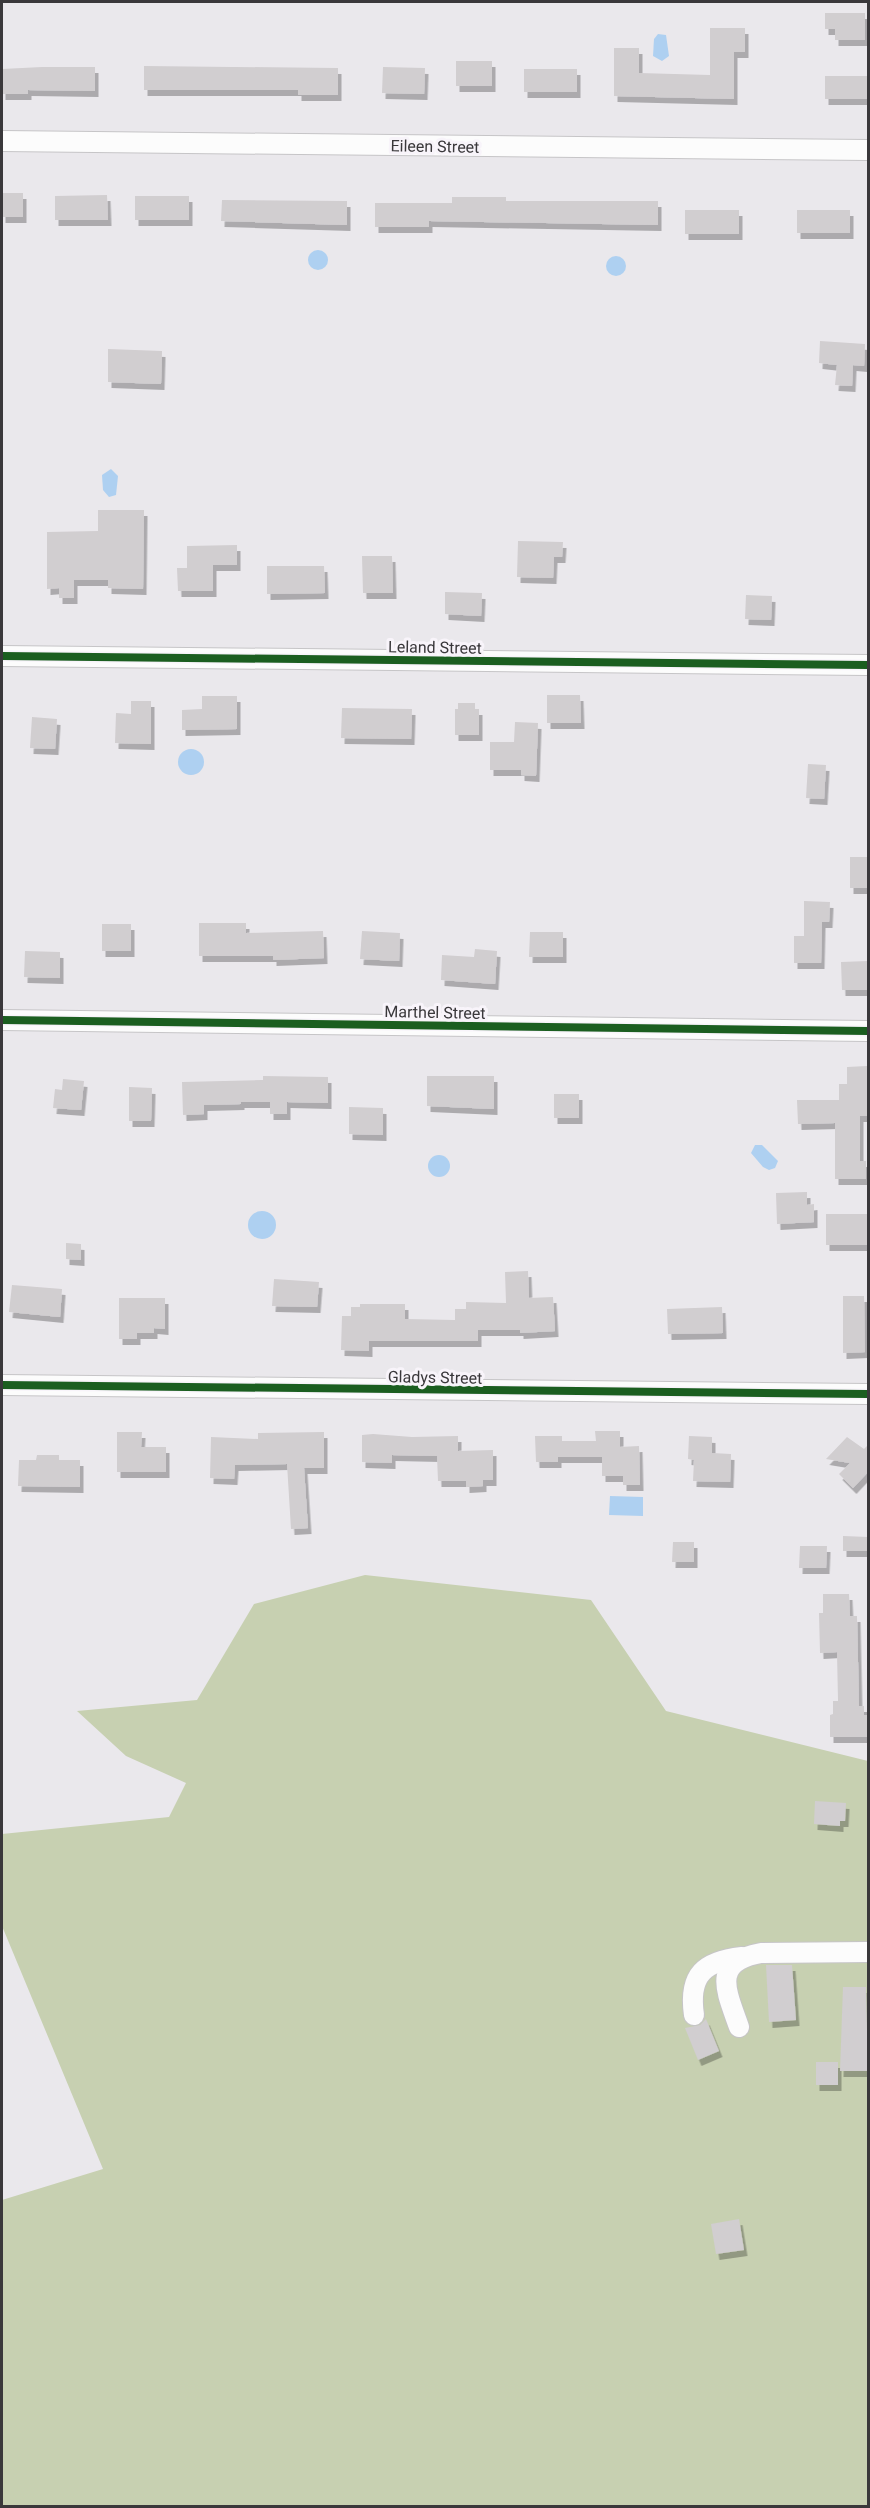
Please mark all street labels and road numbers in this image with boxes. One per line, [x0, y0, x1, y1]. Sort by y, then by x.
street label: Eileen Street [390, 136, 480, 157]
street label: Leland Street [388, 637, 482, 658]
street label: Marthel Street [384, 1002, 486, 1023]
street label: Gladys Street [388, 1367, 482, 1388]

